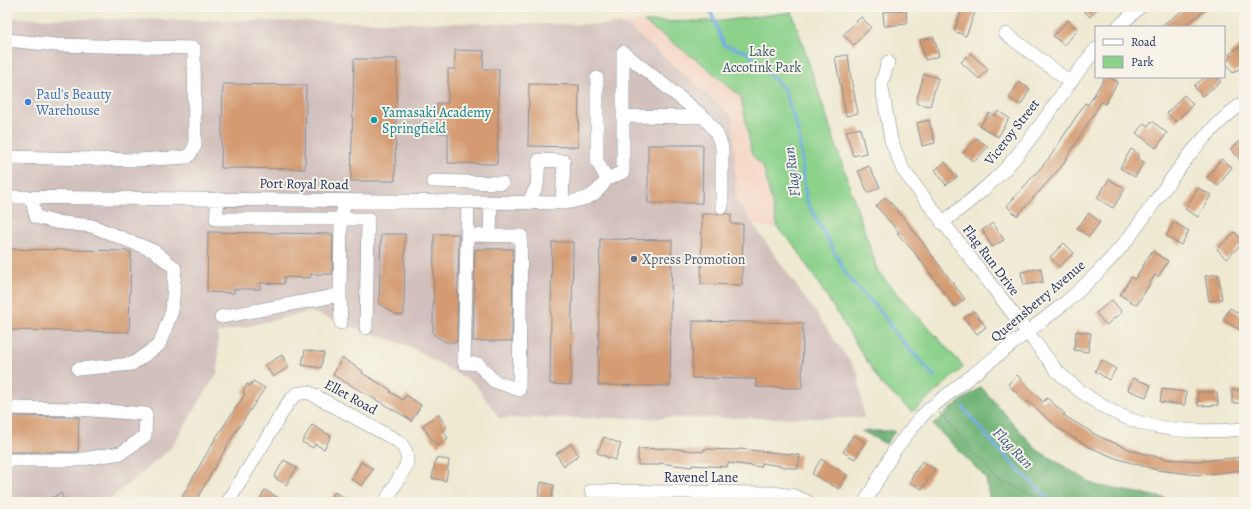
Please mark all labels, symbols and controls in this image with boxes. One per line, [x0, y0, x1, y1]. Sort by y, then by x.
legend [1095, 26, 1225, 78]
text: Road [1131, 34, 1157, 50]
park label: Lake Accotink Park [722, 42, 801, 77]
text: Park [1131, 54, 1154, 70]
place label: Paul's Beauty Warehouse [35, 85, 112, 120]
street label: Viceroy Street [979, 95, 1044, 170]
marker: Paul's Beauty Warehouse [23, 97, 33, 107]
place label: Yamasaki Academy Springfield [381, 103, 492, 138]
marker: Yamasaki Academy Springfield [369, 115, 379, 125]
water label: Flag Run [779, 146, 805, 198]
street label: Port Royal Road [259, 174, 349, 194]
street label: Flag Run Drive [958, 221, 1024, 299]
place label: Xpress Promotion [642, 250, 746, 269]
marker: Xpress Promotion [629, 254, 639, 264]
street label: Queensberry Avenue [987, 256, 1089, 346]
street label: Ellet Road [321, 375, 381, 420]
water label: Flag Run [988, 423, 1038, 473]
street label: Ravenel Lane [664, 468, 738, 487]

